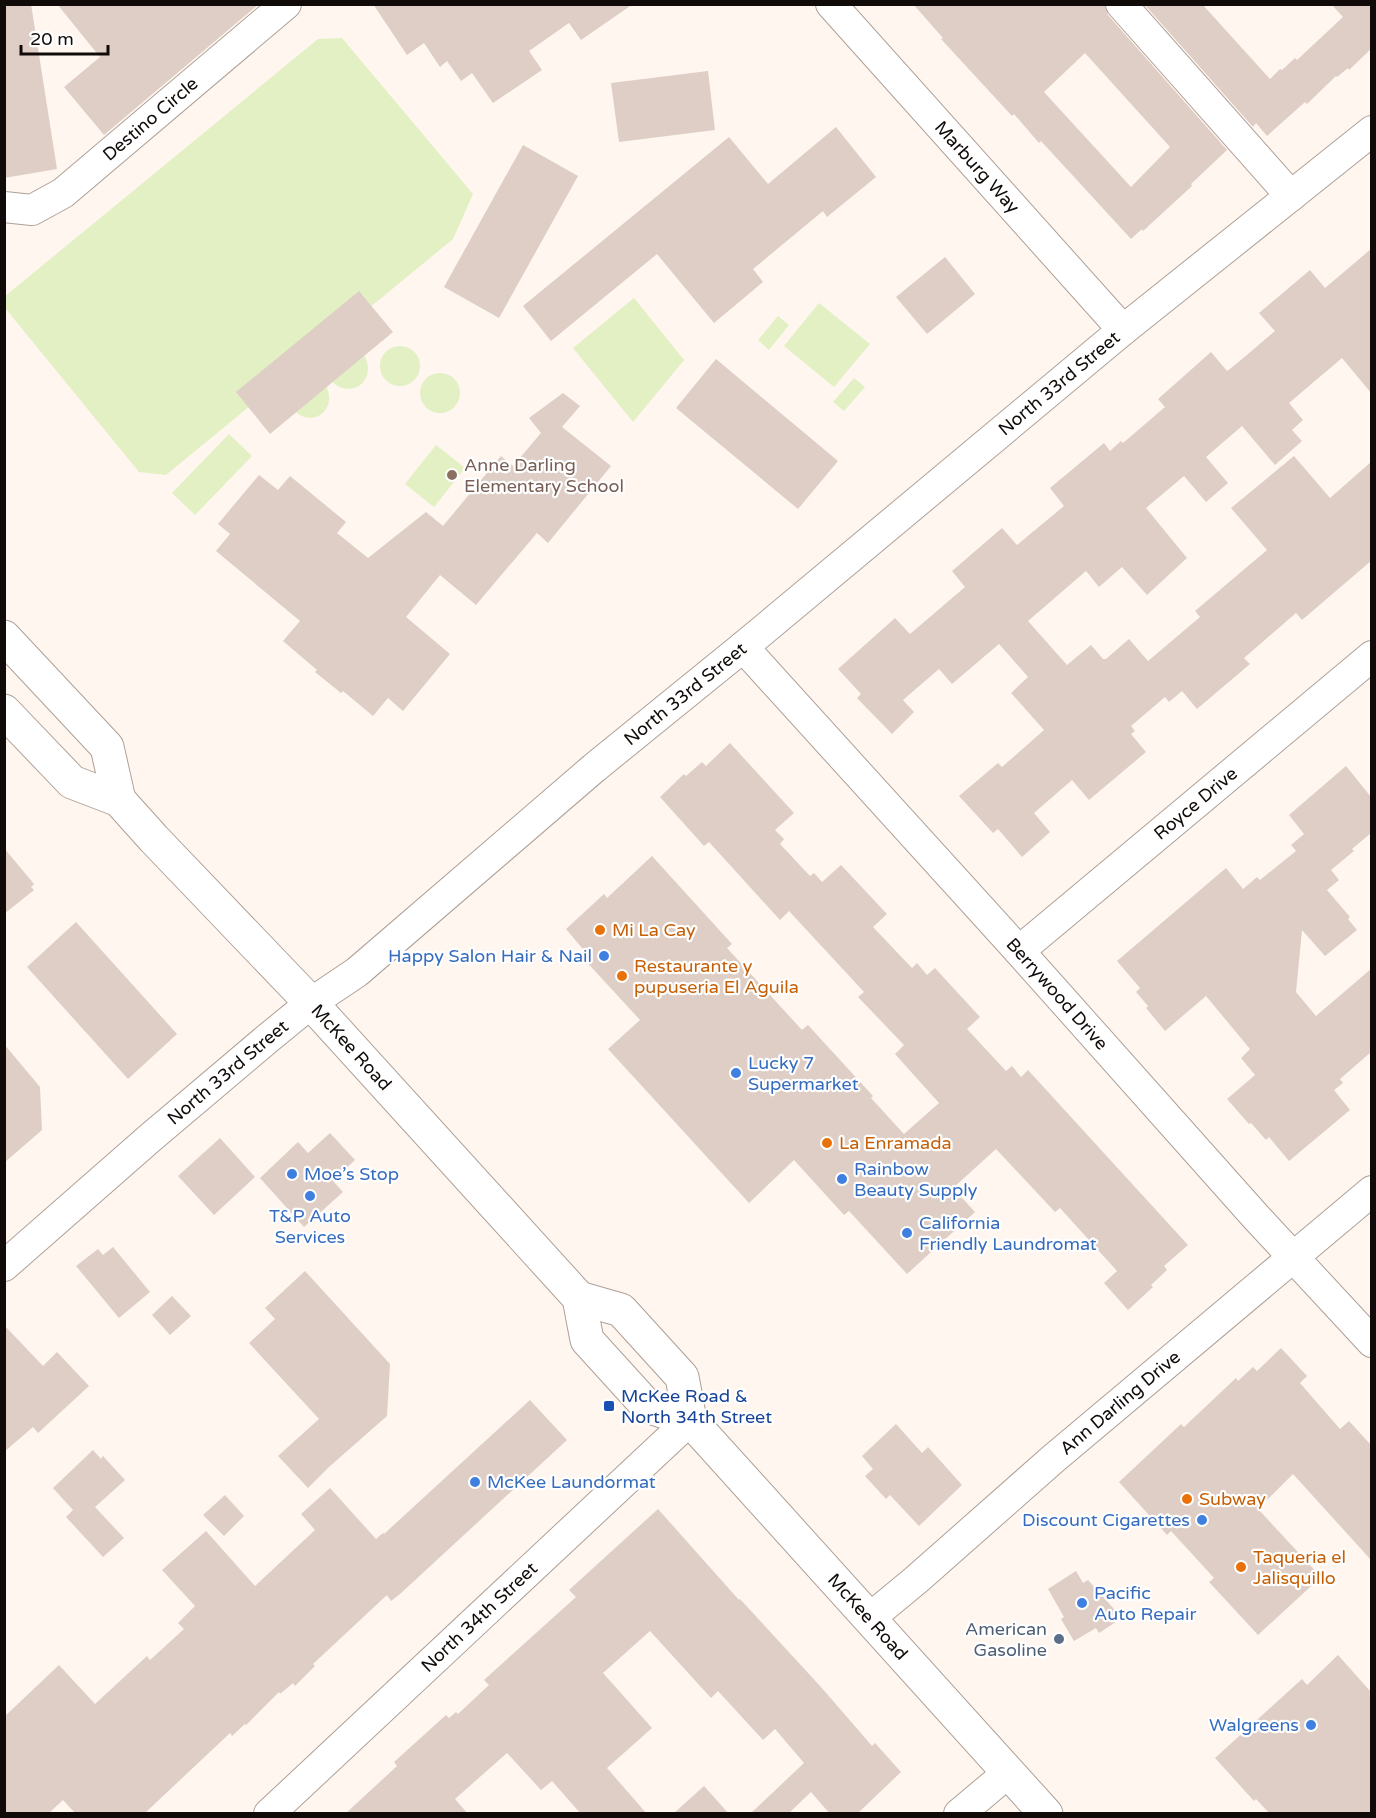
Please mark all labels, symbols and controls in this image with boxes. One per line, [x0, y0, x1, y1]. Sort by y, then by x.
scale bar [21, 18, 108, 56]
text: 20 m [30, 28, 74, 50]
street label: Destino Circle [98, 72, 202, 165]
street label: Marburg Way [930, 116, 1024, 218]
street label: North 33rd Street [994, 326, 1124, 440]
place label: Anne Darling Elementary School [464, 454, 624, 497]
marker: Anne Darling Elementary School [445, 468, 459, 482]
street label: North 33rd Street [620, 638, 751, 750]
street label: Royce Drive [1149, 762, 1242, 845]
place label: Mi La Cay [612, 919, 696, 941]
marker: Mi La Cay [593, 923, 607, 937]
street label: Berrywood Drive [1002, 933, 1113, 1054]
place label: Happy Salon Hair & Nail [388, 945, 592, 967]
marker: Happy Salon Hair & Nail [597, 949, 611, 963]
place label: Restaurante y pupuseria El Aguila [634, 955, 799, 998]
marker: Restaurante y pupuseria El Aguila [615, 969, 629, 983]
street label: McKee Road [306, 1000, 396, 1095]
street label: North 33rd Street [163, 1015, 293, 1130]
place label: Lucky 7 Supermarket [748, 1052, 859, 1095]
marker: Lucky 7 Supermarket [729, 1066, 743, 1080]
place label: La Enramada [839, 1132, 952, 1154]
marker: La Enramada [820, 1136, 834, 1150]
place label: Rainbow Beauty Supply [854, 1158, 978, 1201]
place label: Moe’s Stop [304, 1163, 399, 1185]
marker: Moe’s Stop [285, 1167, 299, 1181]
marker: Rainbow Beauty Supply [835, 1172, 849, 1186]
marker: T&P Auto Services [303, 1189, 317, 1203]
place label: T&P Auto Services [269, 1205, 351, 1248]
place label: California Friendly Laundromat [919, 1212, 1097, 1255]
marker: California Friendly Laundromat [900, 1226, 914, 1240]
street label: Ann Darling Drive [1055, 1346, 1185, 1460]
place label: McKee Road & North 34th Street [621, 1385, 772, 1428]
marker: McKee Road & North 34th Street [602, 1399, 616, 1413]
place label: McKee Laundormat [487, 1471, 656, 1493]
marker: McKee Laundormat [468, 1475, 482, 1489]
place label: Subway [1199, 1488, 1266, 1510]
marker: Subway [1180, 1492, 1194, 1506]
place label: Discount Cigarettes [1022, 1509, 1190, 1531]
marker: Discount Cigarettes [1195, 1513, 1209, 1527]
place label: Taqueria el Jalisquillo [1253, 1546, 1346, 1589]
street label: North 34th Street [417, 1557, 542, 1677]
marker: Taqueria el Jalisquillo [1234, 1560, 1248, 1574]
street label: McKee Road [823, 1569, 913, 1665]
place label: Pacific Auto Repair [1094, 1582, 1196, 1625]
marker: Pacific Auto Repair [1075, 1596, 1089, 1610]
place label: American Gasoline [965, 1618, 1047, 1661]
marker: American Gasoline [1052, 1632, 1066, 1646]
place label: Walgreens [1209, 1714, 1299, 1736]
marker: Walgreens [1304, 1718, 1318, 1732]

